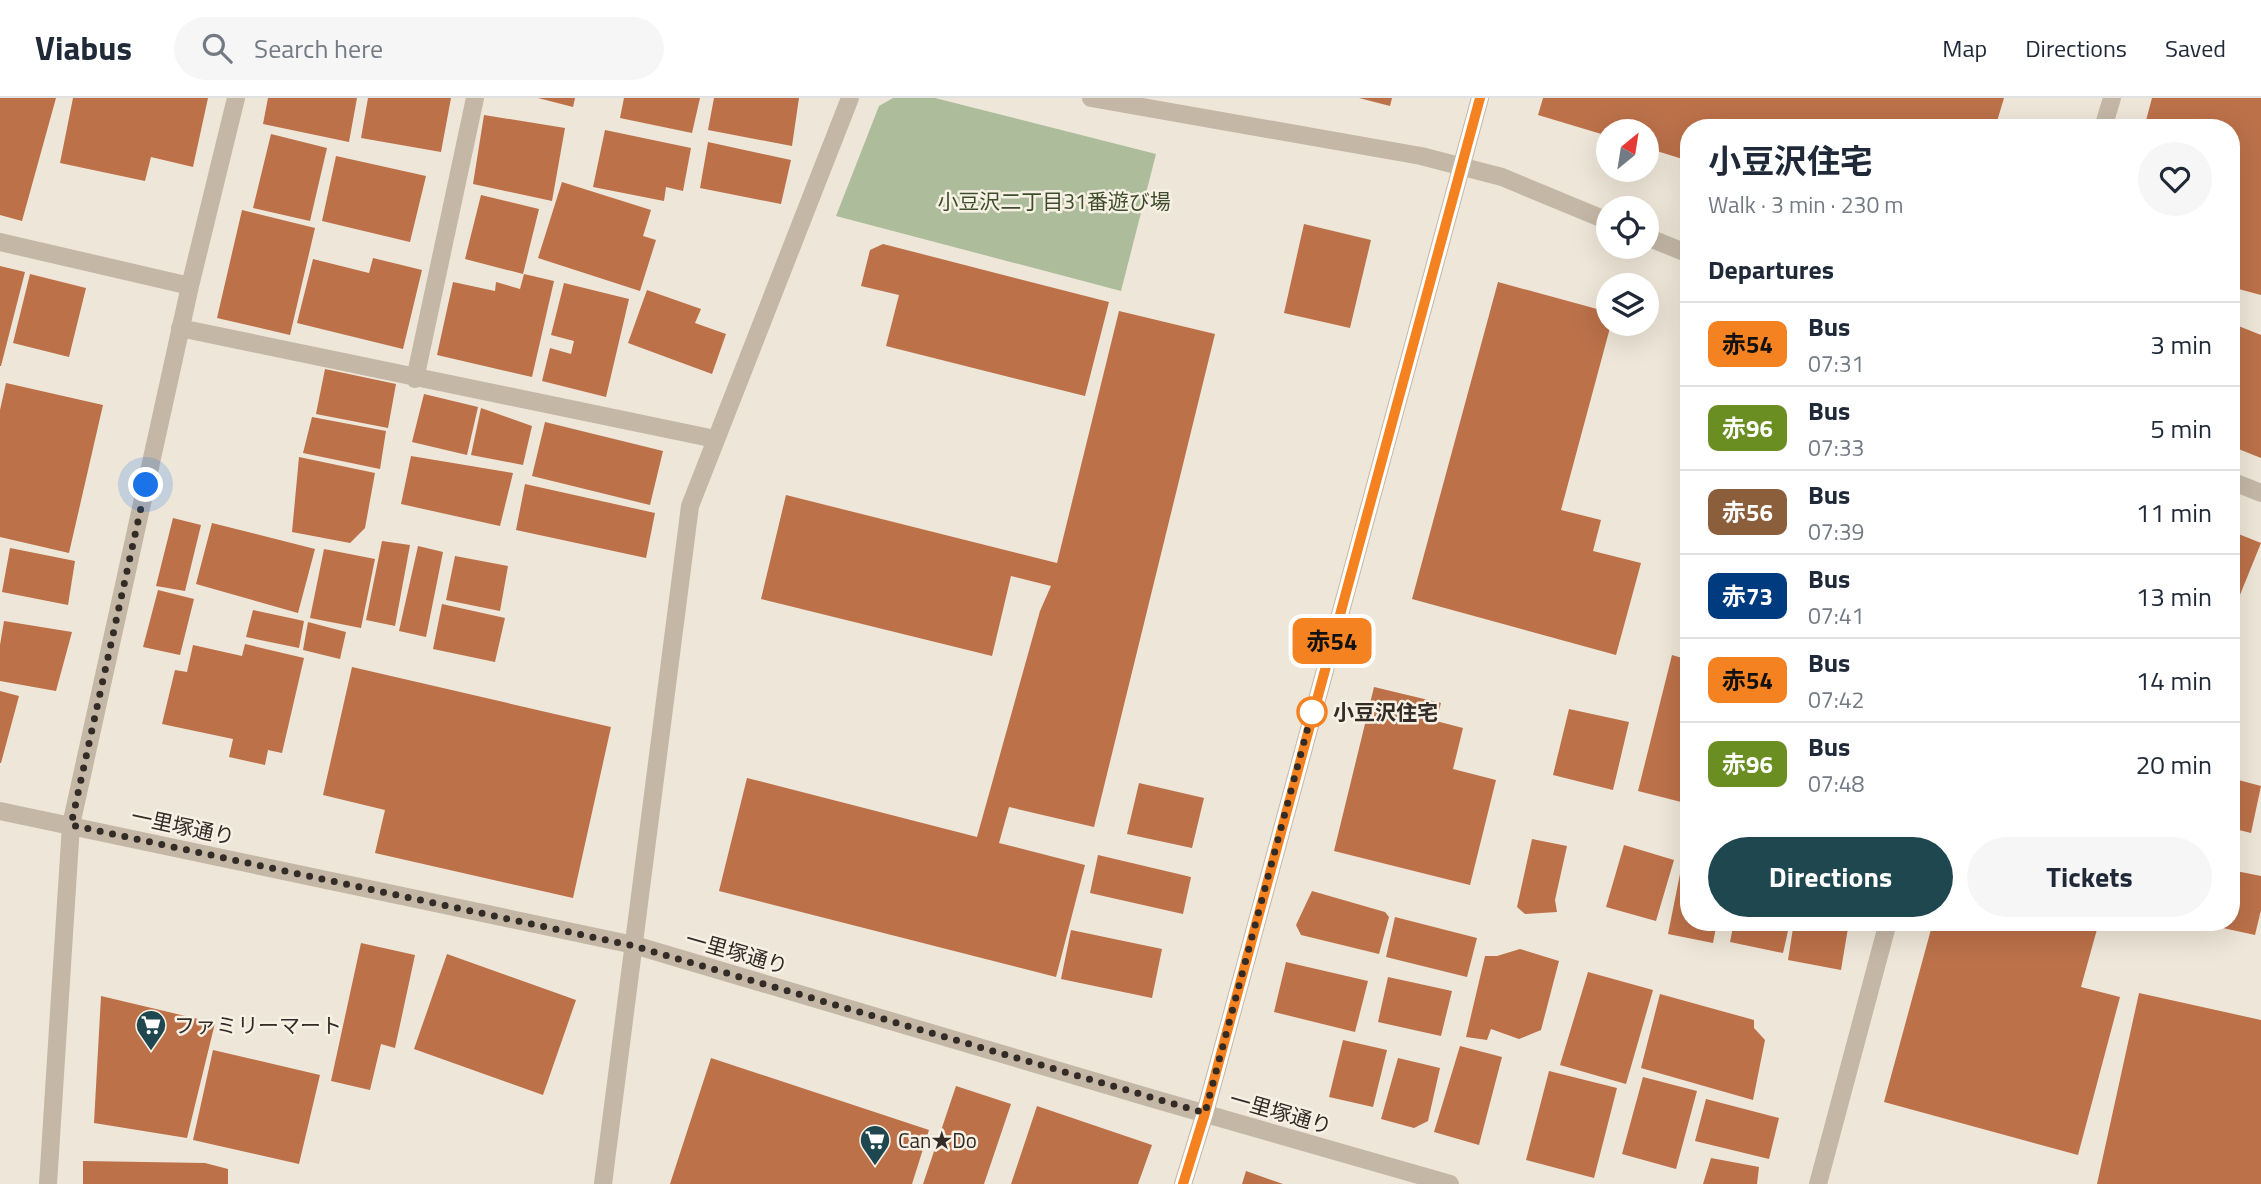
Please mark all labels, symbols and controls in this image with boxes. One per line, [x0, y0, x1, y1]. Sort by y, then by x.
search box [174, 17, 664, 80]
text: Viabus [35, 23, 132, 73]
icon: search [198, 29, 236, 67]
text: Search here [254, 29, 383, 68]
text: Map [1942, 30, 1987, 66]
text: Directions [2025, 30, 2127, 66]
text: Saved [2165, 30, 2226, 66]
north arrow [1596, 119, 1659, 182]
map controls [1596, 119, 1659, 336]
text: 小豆沢住宅 [1708, 136, 1873, 186]
button: heart [2138, 142, 2212, 216]
park label: 小豆沢二丁目31番遊び場 [937, 185, 1171, 217]
text: Walk · 3 min · 230 m [1708, 187, 1904, 222]
button: locate [1596, 196, 1659, 259]
text: Departures [1708, 250, 1834, 289]
button: layers [1596, 273, 1659, 336]
text: Bus [1808, 307, 1850, 346]
text: 3 min [2150, 325, 2212, 364]
text: 赤54 [1722, 326, 1773, 362]
text: 07:31 [1808, 346, 1864, 381]
text: Bus [1808, 391, 1850, 430]
text: 5 min [2150, 409, 2212, 448]
text: 赤96 [1722, 410, 1773, 446]
text: 07:33 [1808, 430, 1864, 465]
your location [128, 467, 163, 502]
text: Bus [1808, 475, 1850, 514]
text: 11 min [2136, 493, 2212, 532]
text: 赤56 [1722, 494, 1773, 530]
text: 07:39 [1808, 514, 1864, 549]
text: Bus [1808, 559, 1850, 598]
text: 13 min [2136, 577, 2212, 616]
text: 赤73 [1722, 578, 1773, 614]
text: 07:41 [1808, 598, 1864, 633]
line badge: 赤54 [1292, 618, 1372, 664]
text: 赤54 [1307, 623, 1357, 659]
text: Bus [1808, 643, 1850, 682]
text: 14 min [2136, 661, 2212, 700]
text: 赤54 [1722, 662, 1773, 698]
text: 07:42 [1808, 682, 1864, 717]
place label: 小豆沢住宅 [1333, 696, 1438, 728]
marker: 小豆沢住宅 [1297, 697, 1327, 727]
text: Bus [1808, 727, 1850, 766]
text: 20 min [2136, 745, 2212, 784]
text: 赤96 [1722, 746, 1773, 782]
text: 07:48 [1808, 766, 1864, 801]
street label: 一里塚通り [128, 799, 238, 853]
button: Directions [1708, 837, 1953, 917]
button: Tickets [1967, 837, 2212, 917]
street label: 一里塚通り [682, 922, 792, 982]
supermarket icon: ファミリーマート [134, 1008, 168, 1052]
place label: ファミリーマート [174, 1009, 342, 1041]
street label: 一里塚通り [1226, 1082, 1336, 1142]
supermarket icon: Can★Do [858, 1123, 892, 1167]
place label: Can★Do [898, 1124, 977, 1156]

